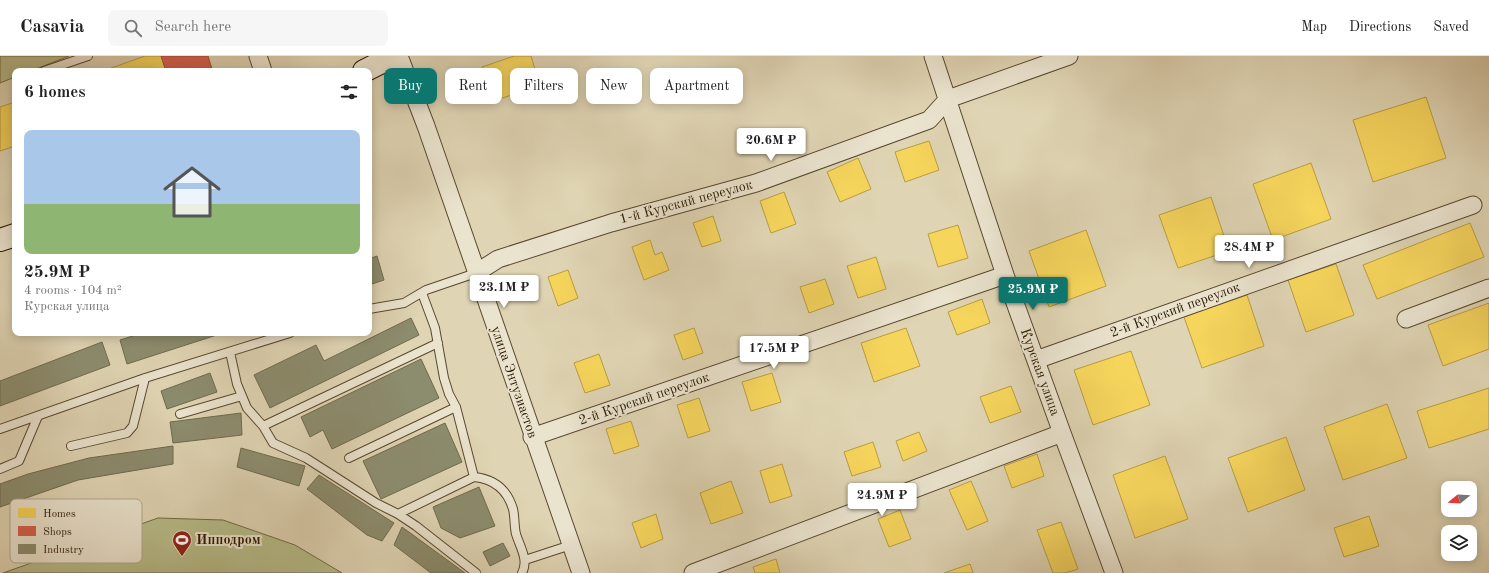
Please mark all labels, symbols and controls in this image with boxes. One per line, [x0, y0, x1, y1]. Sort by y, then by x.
search box [108, 10, 388, 46]
icon: search [122, 17, 144, 39]
text: Casavia [20, 18, 84, 37]
text: Search here [154, 20, 231, 35]
text: Map [1301, 20, 1327, 34]
text: Directions [1349, 20, 1411, 34]
text: Saved [1433, 20, 1469, 34]
chip: Buy [384, 68, 437, 104]
chip: Rent [445, 68, 502, 104]
chip: Filters [510, 68, 578, 104]
chip: New [586, 68, 642, 104]
chip: Apartment [650, 68, 743, 104]
icon: filters [338, 81, 360, 103]
text: 6 homes [24, 84, 86, 101]
pin: 20.6M ₽ [734, 128, 808, 162]
text: 20.6M ₽ [746, 134, 796, 147]
icon: home [156, 156, 228, 228]
street label: 1-й Курский переулок [618, 177, 754, 227]
pin: 28.4M ₽ [1212, 235, 1286, 269]
text: 28.4M ₽ [1224, 241, 1274, 254]
text: 25.9M ₽ [24, 264, 90, 281]
pin: 23.1M ₽ [467, 275, 541, 309]
pin: 25.9M ₽ [996, 277, 1070, 311]
street label: 2-й Курский переулок [1108, 280, 1242, 340]
text: 23.1M ₽ [479, 281, 529, 294]
text: 25.9M ₽ [1008, 283, 1058, 296]
text: 4 rooms · 104 m² [24, 284, 122, 297]
text: Курская улица [24, 300, 109, 313]
street label: улица Энтузиастов [488, 324, 540, 440]
street label: Курская улица [1018, 326, 1062, 418]
pin: 17.5M ₽ [737, 336, 811, 370]
text: 17.5M ₽ [749, 342, 799, 355]
street label: 2-й Курский переулок [577, 370, 711, 428]
north arrow [1441, 481, 1477, 517]
map controls [1441, 481, 1477, 561]
pin: 24.9M ₽ [845, 483, 919, 517]
text: 24.9M ₽ [857, 489, 907, 502]
legend [10, 499, 142, 563]
text: Homes [43, 509, 76, 520]
button: layers [1441, 525, 1477, 561]
text: Shops [43, 527, 72, 538]
sports icon: Ипподром [171, 529, 193, 557]
place label: Ипподром [196, 533, 261, 547]
text: Industry [43, 545, 84, 556]

